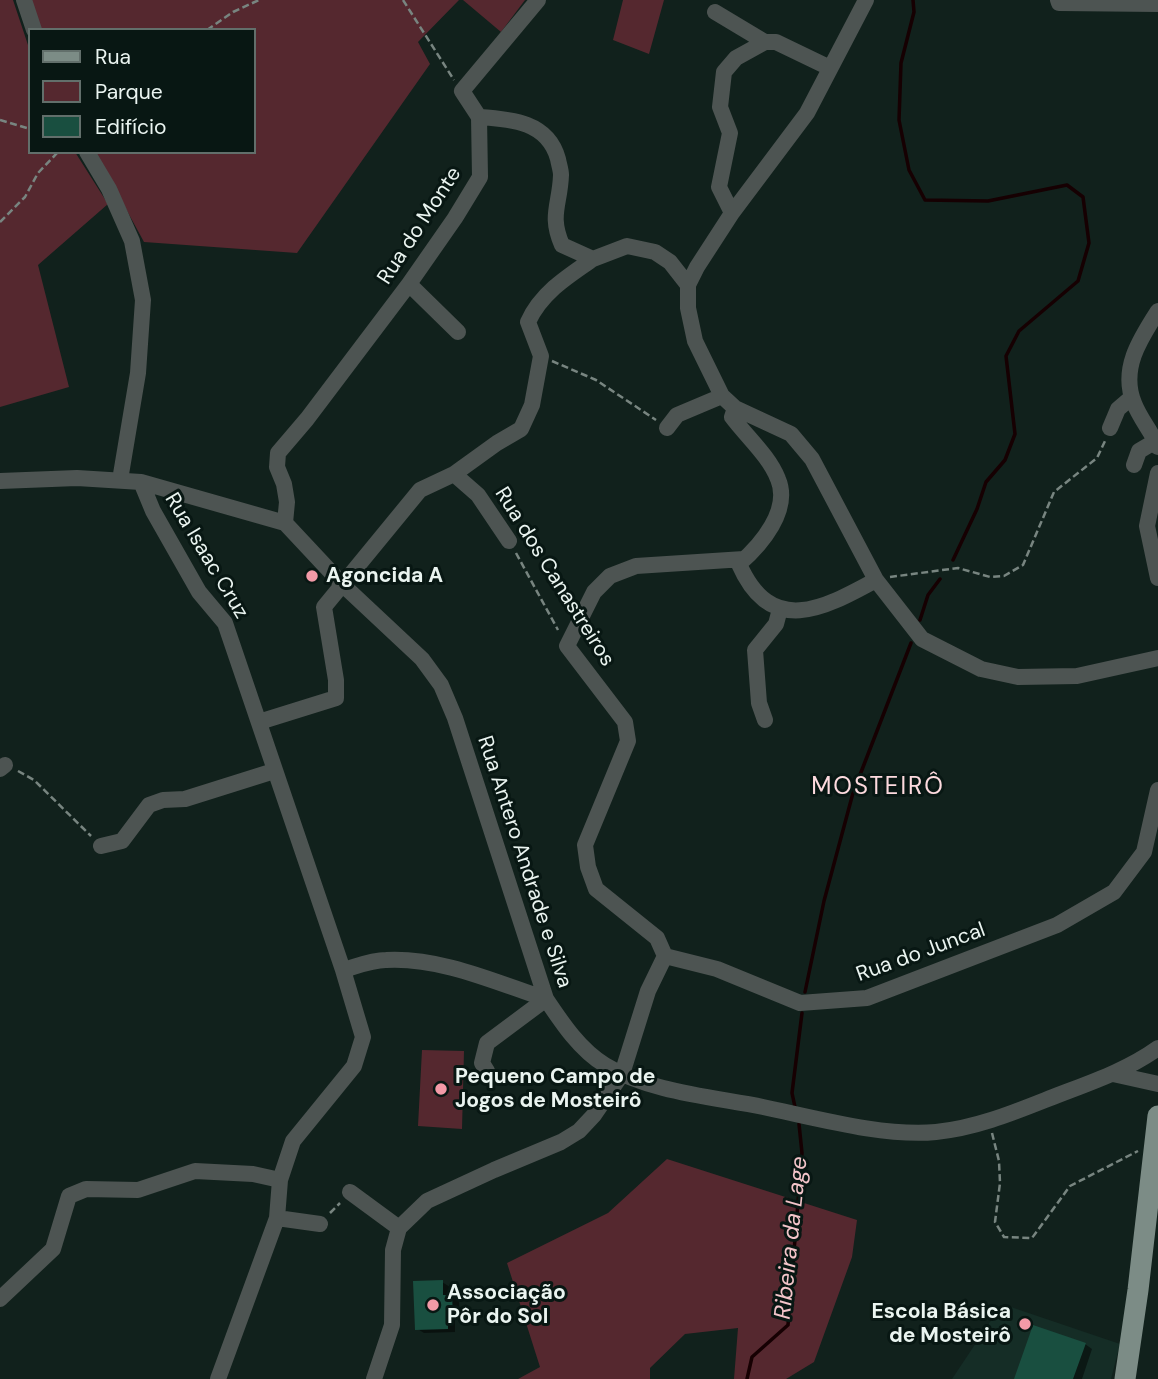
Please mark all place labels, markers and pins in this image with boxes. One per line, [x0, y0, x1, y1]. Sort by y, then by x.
place label: Agoncida A [326, 563, 443, 589]
marker: Agoncida A [304, 568, 320, 584]
place label: Pequeno Campo de Jogos de Mosteirô [455, 1064, 656, 1114]
marker: Pequeno Campo de Jogos de Mosteirô [433, 1081, 449, 1097]
place label: Associação Pôr do Sol [447, 1280, 566, 1330]
marker: Associação Pôr do Sol [425, 1297, 441, 1313]
place label: Escola Básica de Mosteirô [871, 1299, 1011, 1349]
marker: Escola Básica de Mosteirô [1017, 1316, 1033, 1332]

